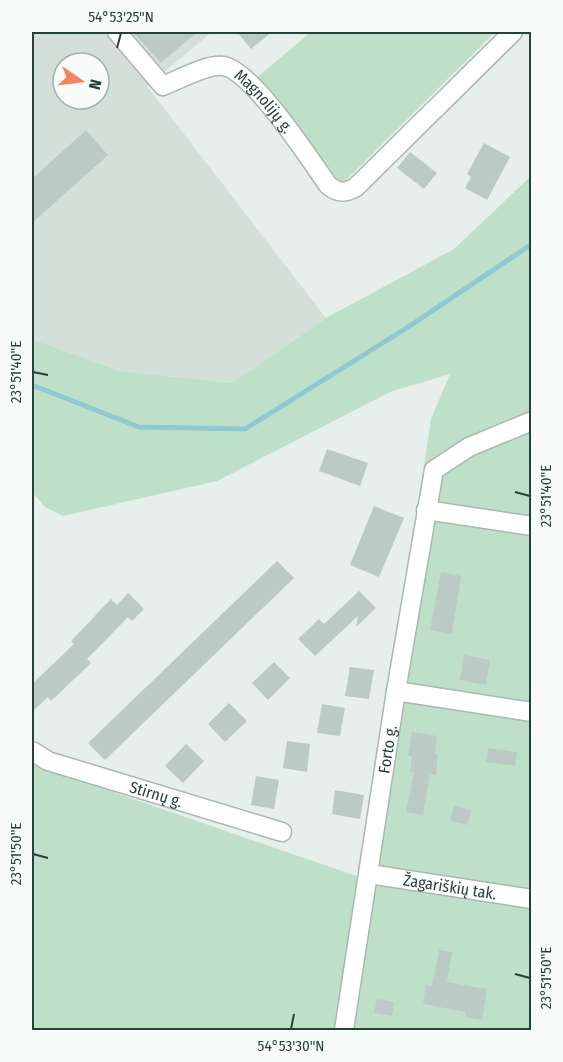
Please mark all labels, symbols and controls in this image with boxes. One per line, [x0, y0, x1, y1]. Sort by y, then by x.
text: 54°53'25"N [88, 8, 154, 26]
north arrow [51, 51, 111, 111]
street label: Magnolijų g. [231, 65, 297, 137]
text: N [85, 78, 105, 91]
text: 23°51'40"E [7, 341, 25, 403]
text: 23°51'40"E [537, 465, 555, 527]
street label: Forto g. [374, 724, 401, 775]
street label: Stirnų g. [127, 777, 185, 811]
text: 23°51'50"E [7, 823, 25, 885]
street label: Žagariškių tak. [402, 869, 498, 903]
text: 23°51'50"E [537, 947, 555, 1009]
text: 54°53'30"N [258, 1037, 324, 1055]

